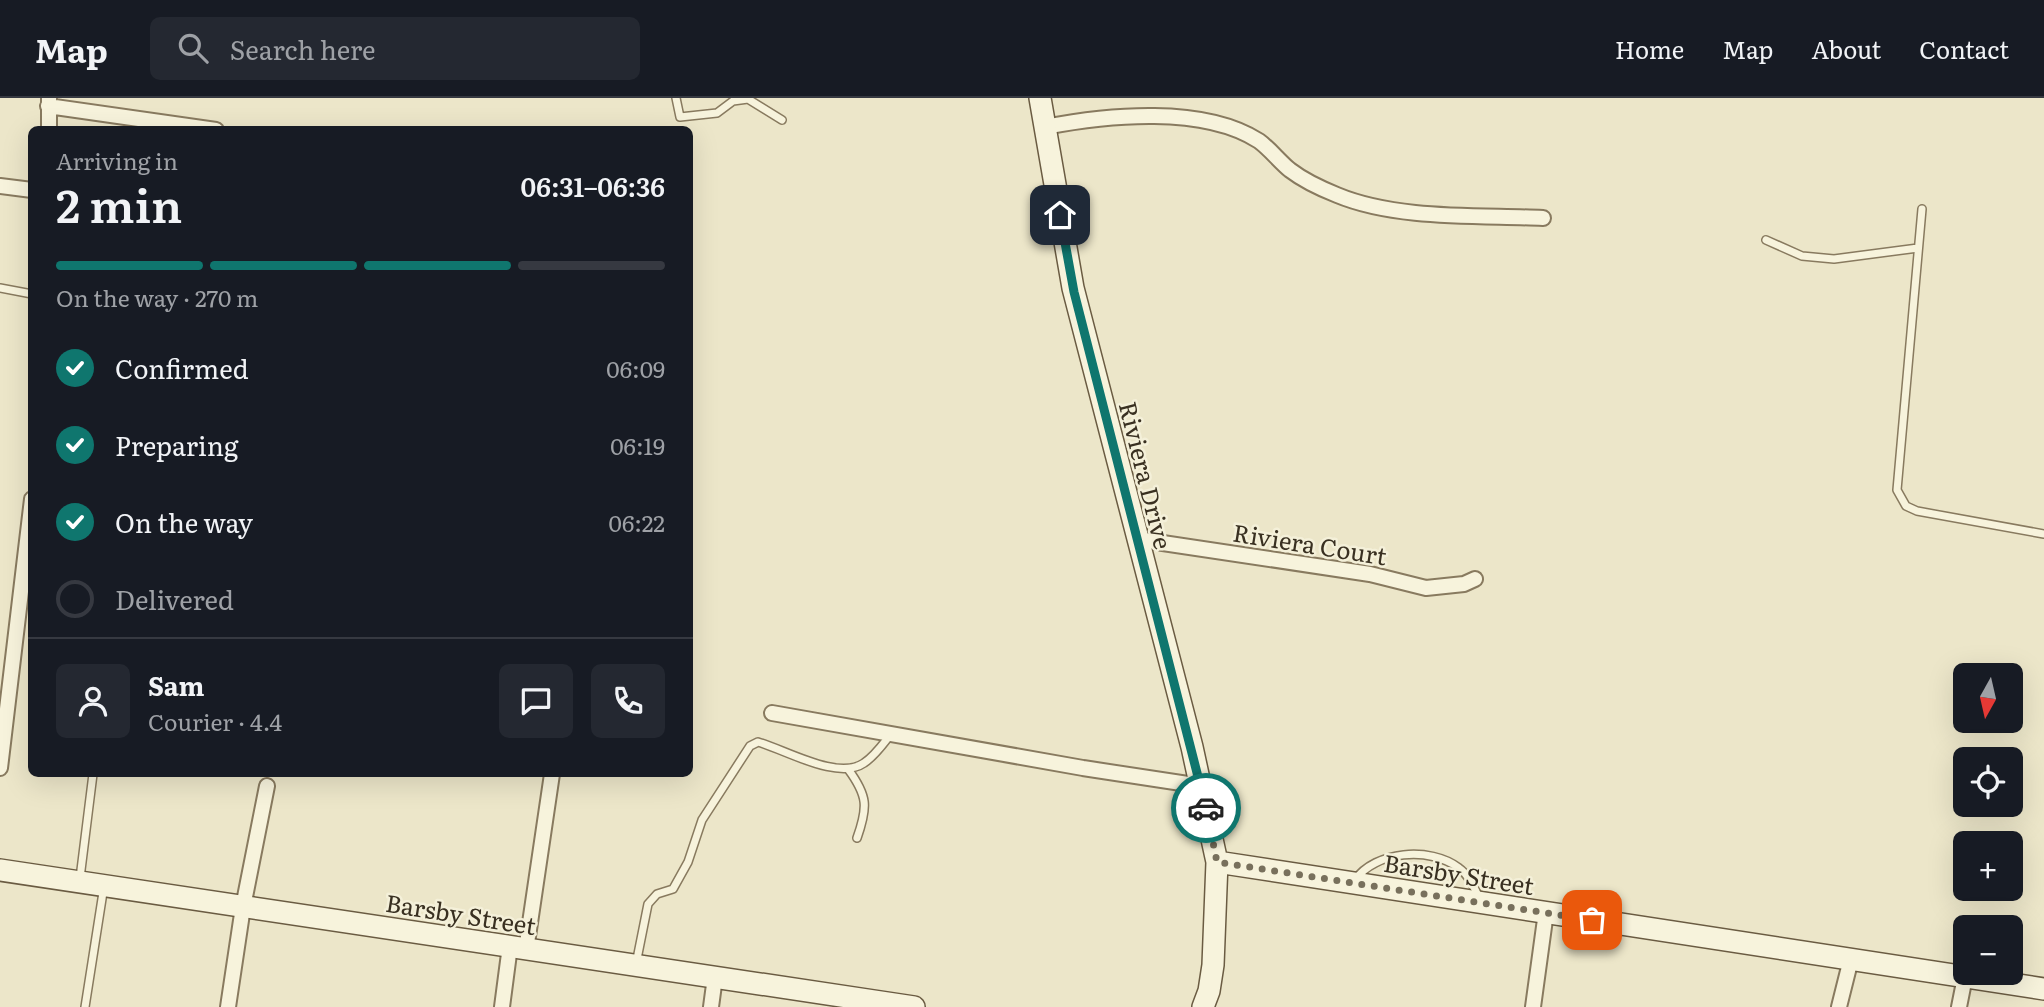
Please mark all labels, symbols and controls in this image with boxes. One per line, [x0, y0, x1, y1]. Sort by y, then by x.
search box [150, 17, 640, 80]
text: Map [35, 24, 108, 73]
icon: search [174, 29, 212, 67]
text: Search here [230, 29, 376, 68]
text: Home [1615, 31, 1684, 66]
text: Map [1722, 31, 1773, 66]
text: About [1811, 31, 1881, 66]
text: Contact [1919, 31, 2009, 66]
text: Arriving in [56, 143, 178, 177]
text: 06:31–06:36 [521, 166, 665, 205]
text: 2 min [56, 169, 182, 237]
pin [1030, 185, 1090, 245]
icon: home [1041, 196, 1079, 234]
text: On the way · 270 m [56, 280, 258, 314]
text: Confirmed [115, 348, 249, 387]
icon: check [56, 349, 94, 387]
text: 06:09 [606, 351, 665, 385]
street label: Riviera Drive [1112, 397, 1182, 553]
text: Preparing [115, 425, 238, 464]
icon: check [56, 426, 94, 464]
text: 06:19 [610, 428, 665, 462]
text: On the way [115, 502, 253, 541]
icon: check [56, 503, 94, 541]
text: 06:22 [609, 505, 665, 539]
street label: Riviera Court [1231, 514, 1390, 572]
text: Delivered [115, 579, 234, 618]
north arrow [1953, 663, 2023, 733]
map controls [1953, 663, 2023, 985]
button: person [56, 664, 130, 738]
button: chat [499, 664, 573, 738]
button: phone [591, 664, 665, 738]
text: Sam [148, 665, 204, 704]
text: Courier · 4.4 [148, 704, 282, 738]
button: locate [1953, 747, 2023, 817]
courier [1171, 773, 1241, 843]
icon: car [1187, 789, 1225, 827]
button: + [1953, 831, 2023, 901]
street label: Barsby Street [1381, 844, 1537, 902]
street label: Barsby Street [383, 884, 539, 942]
pin [1562, 890, 1622, 950]
icon: bag [1573, 901, 1611, 939]
button: − [1953, 915, 2023, 985]

